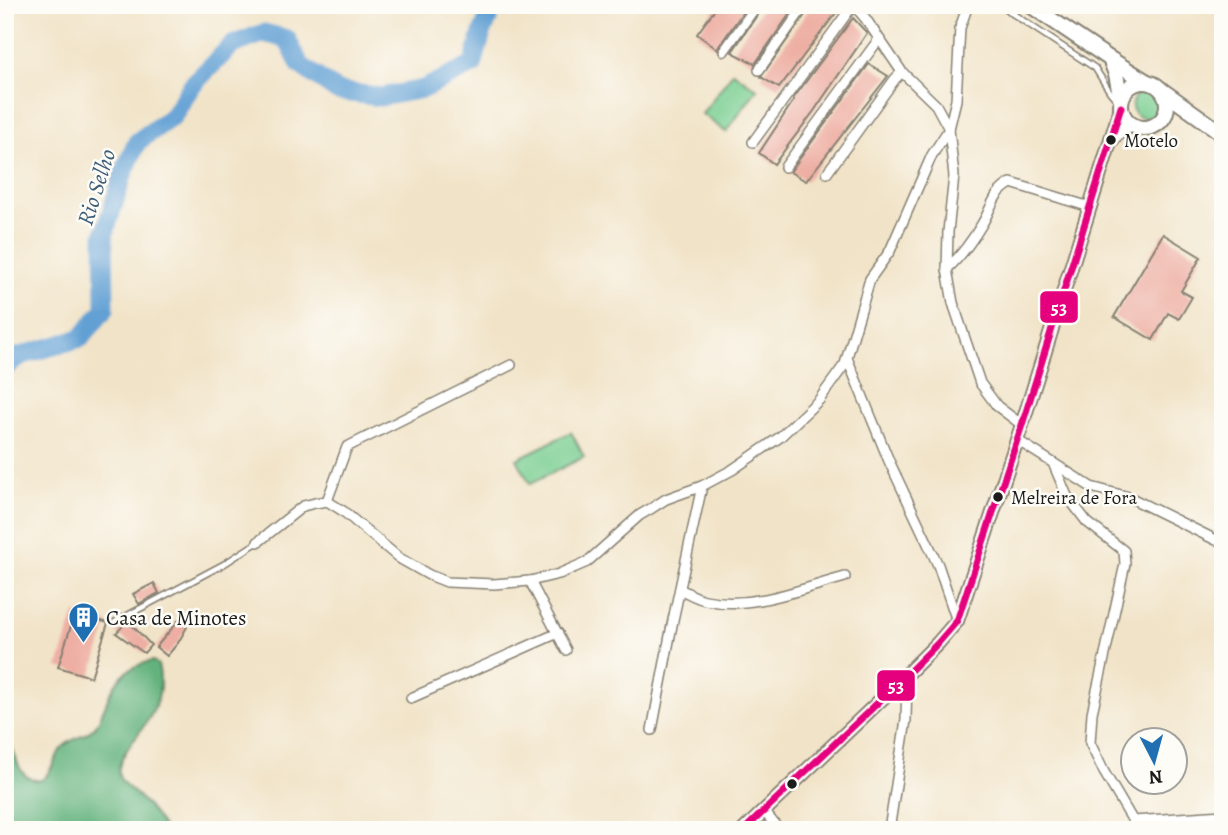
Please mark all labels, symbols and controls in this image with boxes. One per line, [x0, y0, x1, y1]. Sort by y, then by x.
place label: Motelo [1124, 128, 1178, 154]
marker: Motelo [1104, 133, 1118, 147]
water label: Rio Selho [70, 145, 123, 229]
line badge: 53 [1039, 290, 1079, 324]
text: 53 [1051, 295, 1067, 321]
place label: Melreira de Fora [1011, 485, 1137, 511]
marker: Melreira de Fora [991, 490, 1005, 504]
building icon: Casa de Minotes [66, 601, 100, 645]
place label: Casa de Minotes [106, 604, 246, 632]
line badge: 53 [876, 669, 916, 702]
text: 53 [888, 673, 904, 699]
north arrow [1120, 726, 1190, 796]
text: N [1147, 763, 1164, 791]
unlabelled marker [785, 777, 799, 791]

